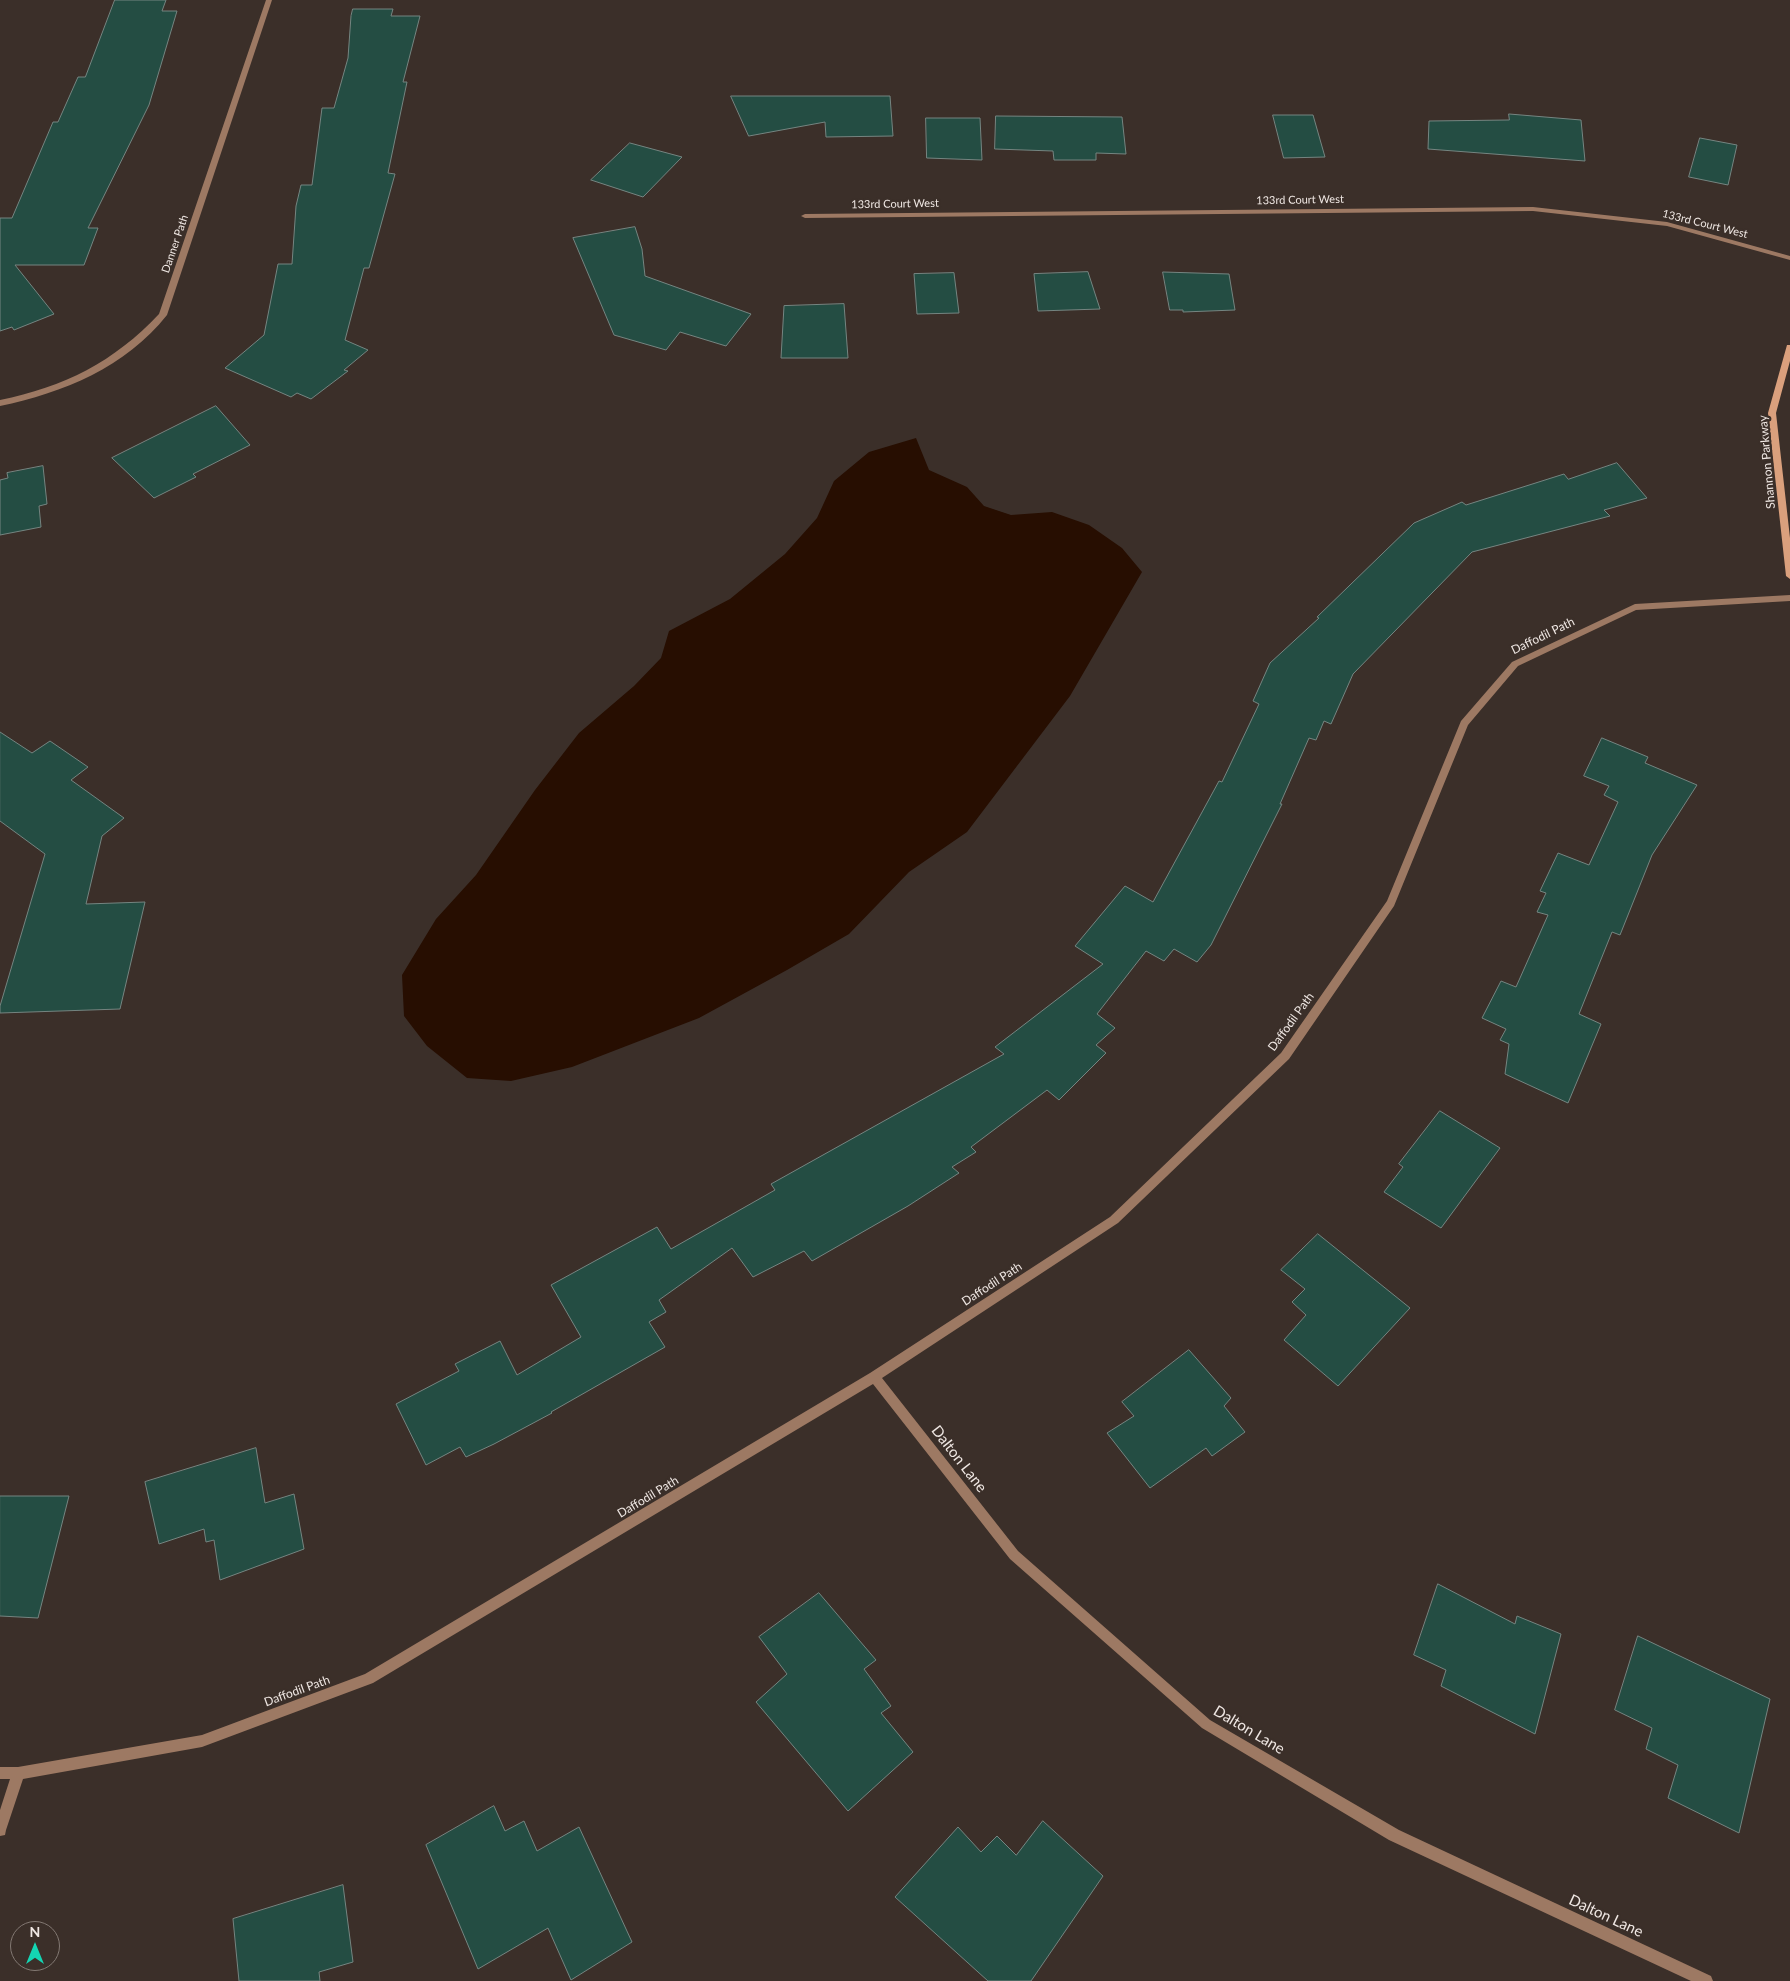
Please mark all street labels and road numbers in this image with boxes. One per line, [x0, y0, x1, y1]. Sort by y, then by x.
street label: 133rd Court West [1256, 193, 1344, 207]
street label: 133rd Court West [851, 197, 939, 211]
street label: 133rd Court West [1661, 207, 1749, 241]
street label: Danner Path [159, 213, 191, 275]
street label: Shannon Parkway [1756, 415, 1778, 509]
street label: Daffodil Path [1509, 614, 1577, 658]
street label: Daffodil Path [1265, 990, 1317, 1054]
street label: Daffodil Path [959, 1259, 1025, 1309]
street label: Dalton Lane [927, 1422, 991, 1496]
street label: Daffodil Path [615, 1473, 681, 1521]
street label: Daffodil Path [262, 1672, 332, 1710]
street label: Dalton Lane [1210, 1702, 1288, 1758]
street label: Dalton Lane [1566, 1891, 1646, 1941]

